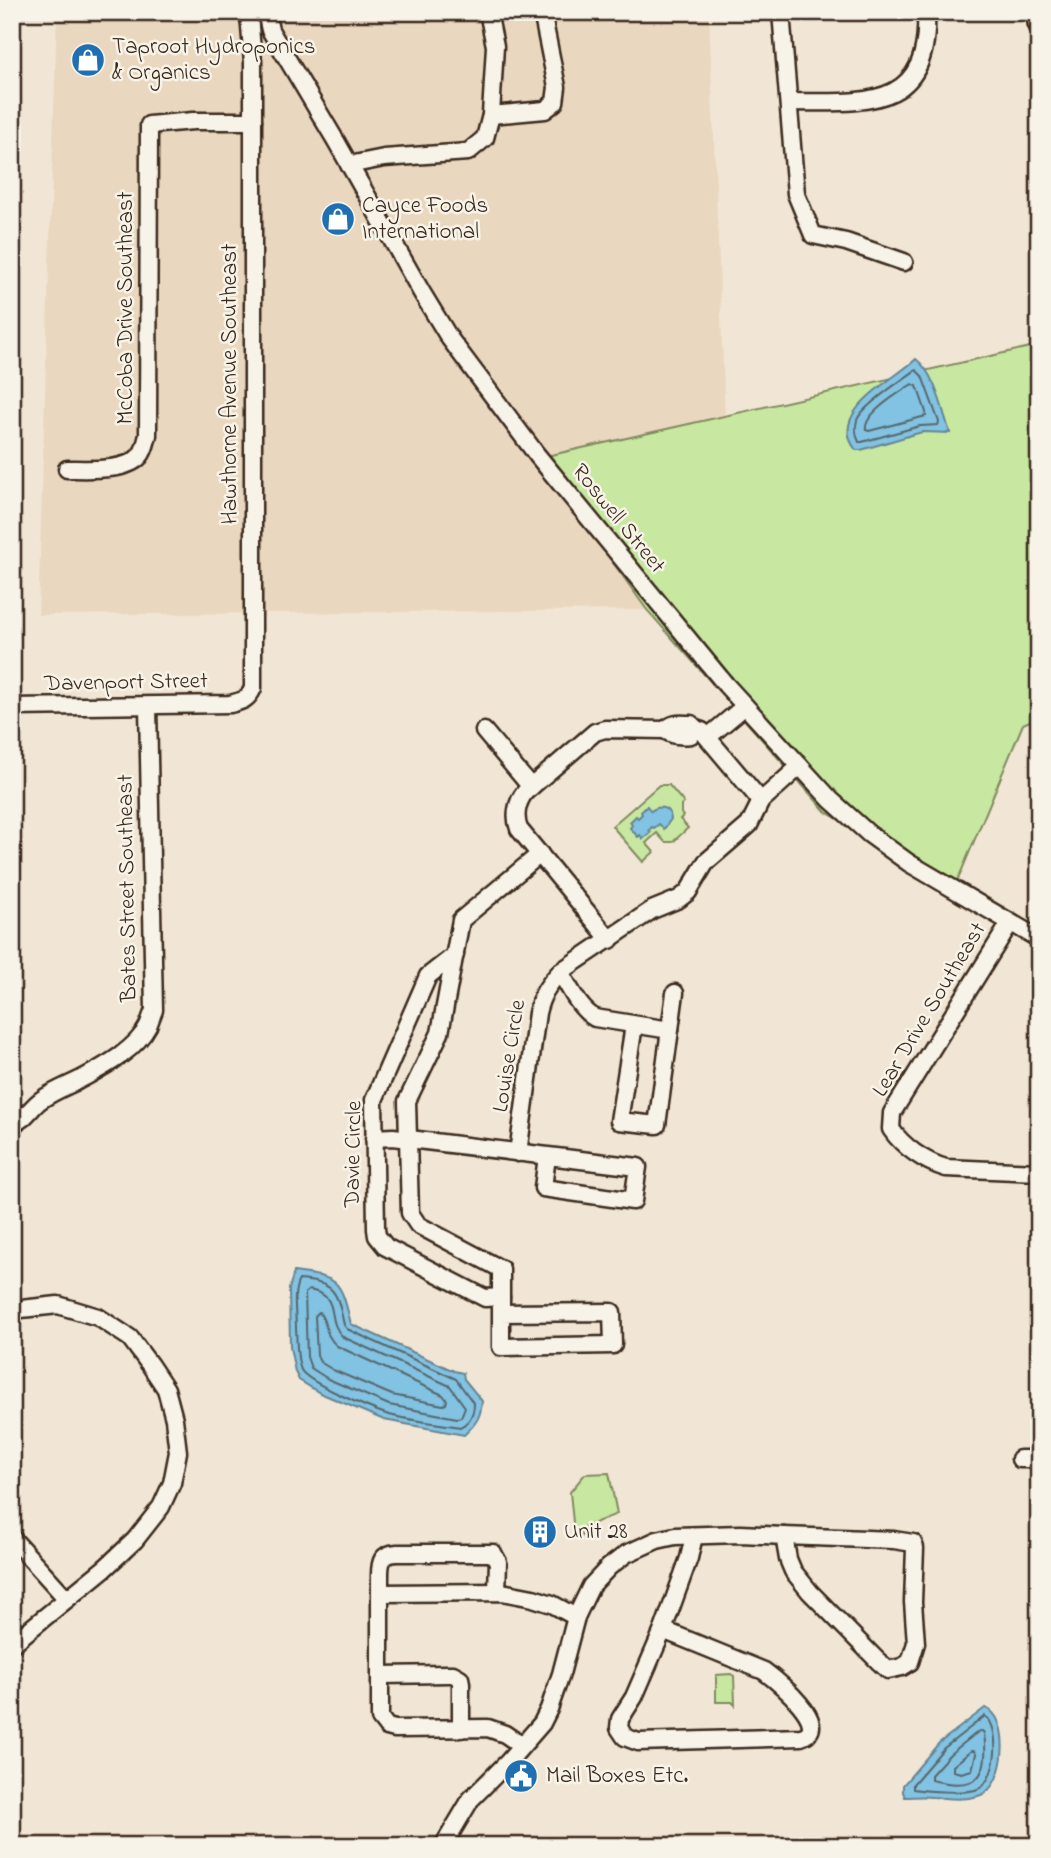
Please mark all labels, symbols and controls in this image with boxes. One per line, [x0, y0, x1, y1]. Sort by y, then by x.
place label: Taproot Hydroponics & Organics [112, 31, 315, 91]
shop icon: Taproot Hydroponics & Organics [69, 41, 107, 79]
place label: Cayce Foods International [362, 190, 488, 249]
street label: McCoba Drive Southeast [110, 191, 143, 424]
shop icon: Cayce Foods International [319, 200, 357, 238]
street label: Hawthorne Avenue Southeast [214, 243, 247, 525]
street label: Roswell Street [563, 457, 673, 581]
street label: Davenport Street [43, 665, 208, 701]
street label: Bates Street Southeast [110, 774, 147, 1003]
street label: Lear Drive Southeast [865, 916, 995, 1104]
street label: Louise Circle [485, 997, 535, 1115]
street label: Davie Circle [337, 1100, 371, 1209]
building icon: Unit 28 [521, 1513, 559, 1551]
place label: Unit 28 [564, 1516, 628, 1549]
public building icon: Mail Boxes Etc. [502, 1757, 540, 1795]
place label: Mail Boxes Etc. [546, 1760, 689, 1793]

